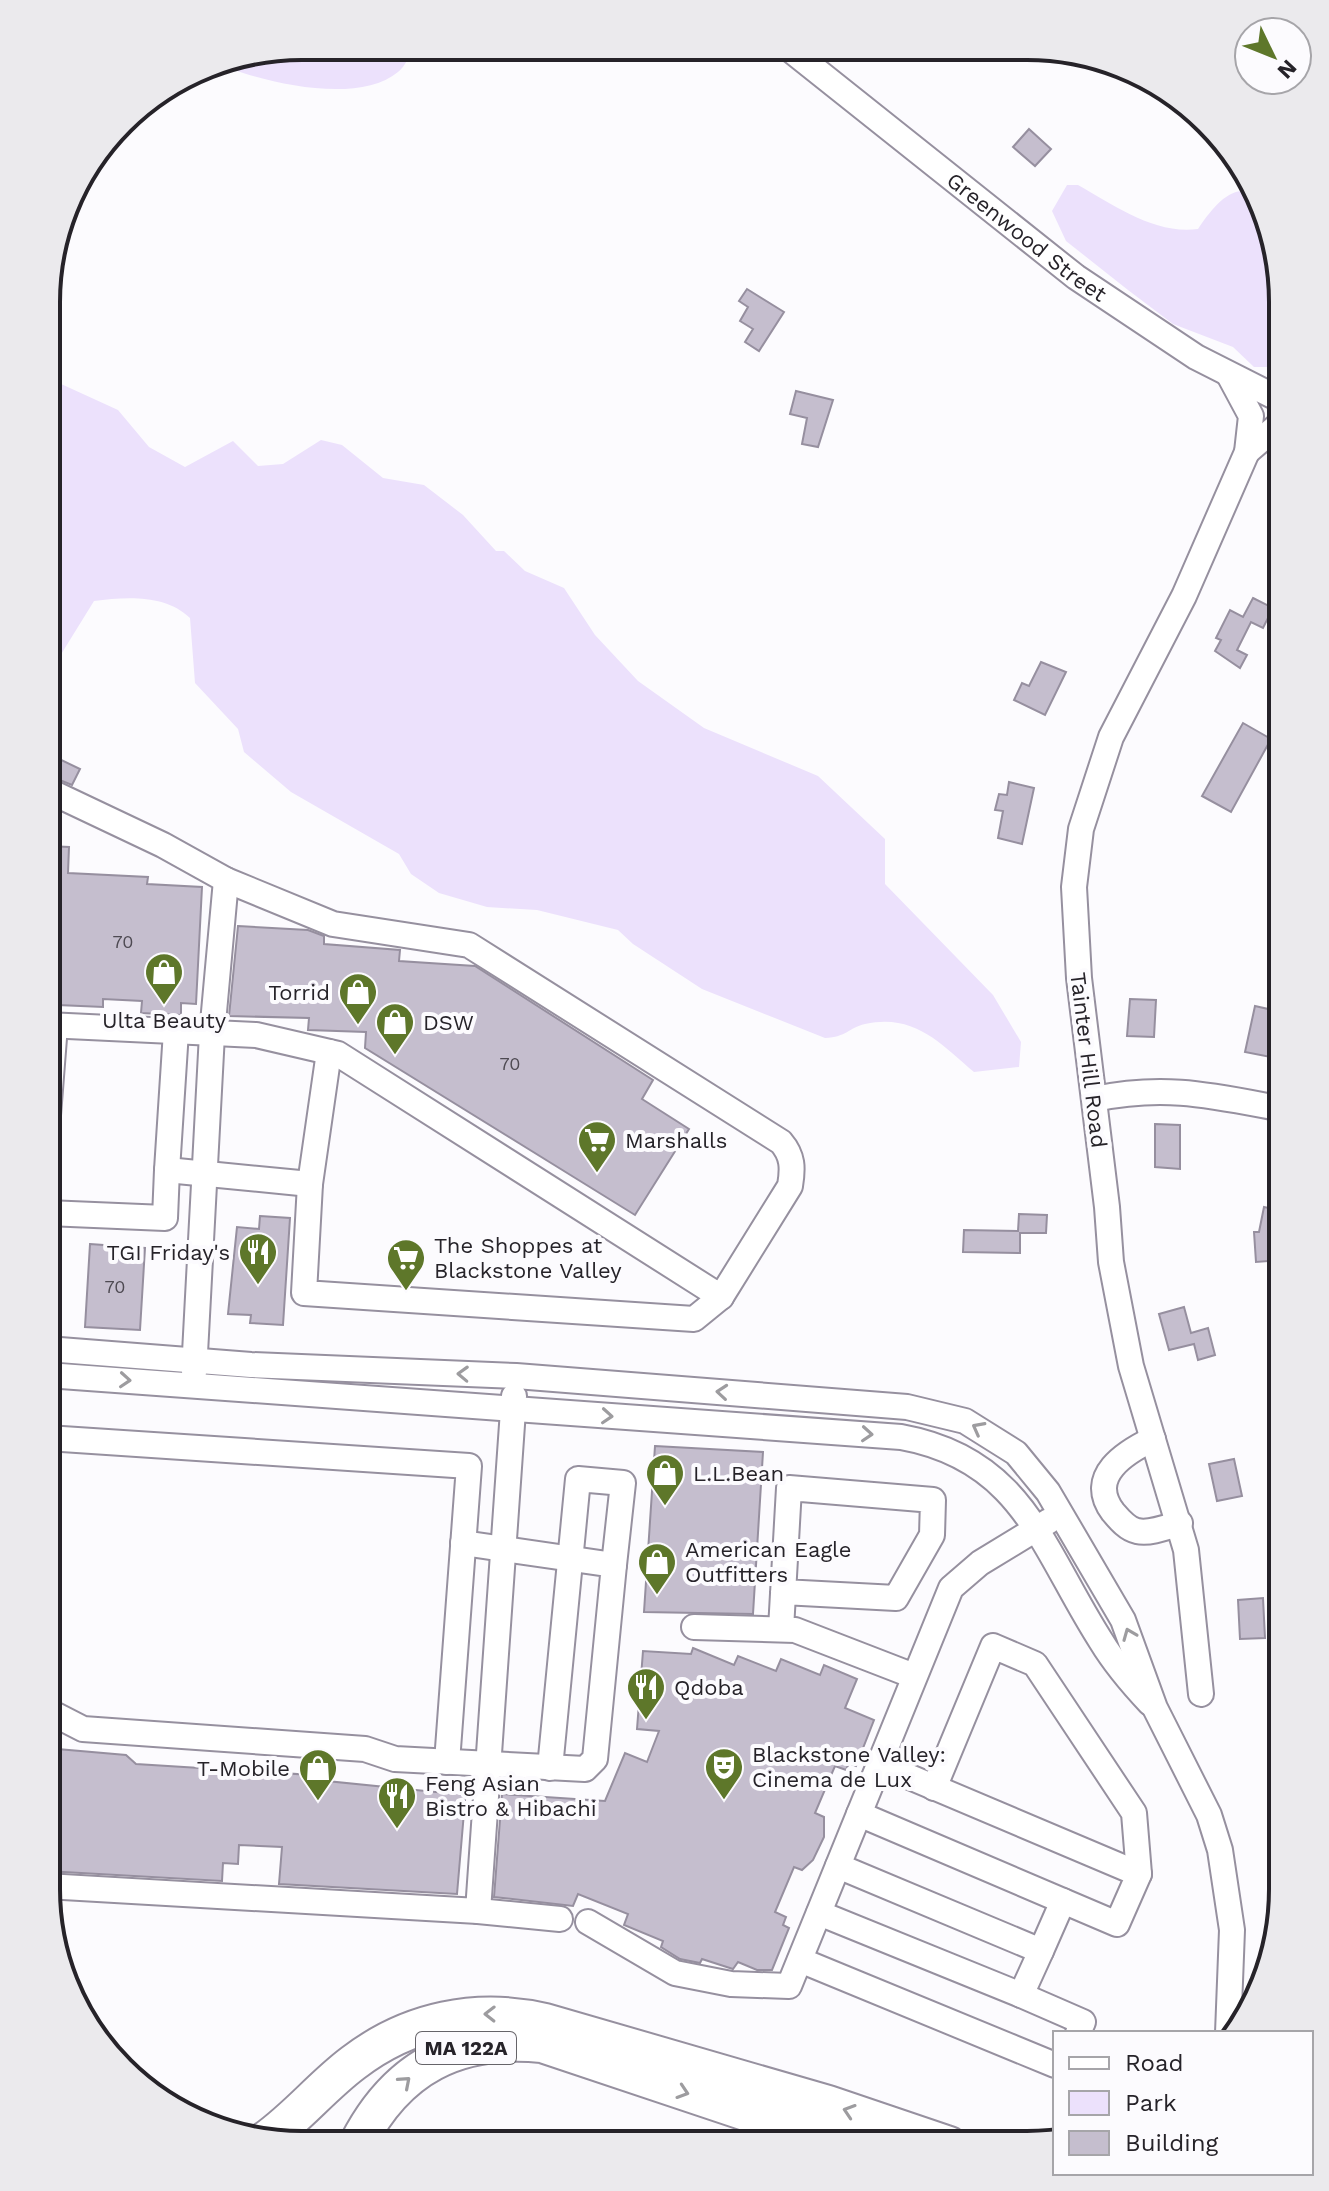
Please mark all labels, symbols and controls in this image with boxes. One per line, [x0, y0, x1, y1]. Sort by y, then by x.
north arrow [1233, 16, 1313, 96]
text: N [1273, 55, 1302, 84]
street label: Greenwood Street [942, 167, 1111, 307]
house number: 70 [113, 931, 133, 952]
shop icon: Ulta Beauty [143, 951, 185, 1006]
shop icon: Torrid [337, 971, 379, 1026]
street label: Tainter Hill Road [1065, 971, 1112, 1149]
place label: Torrid [268, 980, 330, 1005]
shop icon: DSW [374, 1001, 416, 1056]
place label: Ulta Beauty [102, 1008, 227, 1033]
place label: DSW [423, 1010, 474, 1035]
house number: 70 [500, 1053, 520, 1074]
supermarket icon: Marshalls [576, 1119, 618, 1174]
place label: Marshalls [625, 1128, 727, 1153]
restaurant icon: TGI Friday's [237, 1231, 279, 1286]
place label: The Shoppes at Blackstone Valley [434, 1233, 622, 1283]
supermarket icon: The Shoppes at Blackstone Valley [385, 1237, 427, 1292]
place label: TGI Friday's [106, 1240, 230, 1265]
house number: 70 [105, 1276, 125, 1297]
one-way arrow [456, 1365, 469, 1382]
one-way arrow [119, 1371, 132, 1388]
one-way arrow [715, 1384, 728, 1401]
one-way arrow [601, 1407, 614, 1424]
one-way arrow [971, 1422, 986, 1437]
one-way arrow [861, 1426, 873, 1443]
shop icon: L.L.Bean [644, 1452, 686, 1507]
place label: L.L.Bean [693, 1461, 784, 1486]
place label: American Eagle Outfitters [685, 1537, 852, 1587]
shop icon: American Eagle Outfitters [636, 1541, 678, 1596]
one-way arrow [1122, 1628, 1139, 1642]
restaurant icon: Qdoba [625, 1666, 667, 1721]
place label: Qdoba [674, 1675, 744, 1700]
place label: Blackstone Valley: Cinema de Lux [752, 1742, 946, 1792]
theatre icon: Blackstone Valley: Cinema de Lux [703, 1746, 745, 1801]
shop icon: T-Mobile [297, 1747, 339, 1802]
place label: T-Mobile [197, 1756, 290, 1781]
place label: Feng Asian Bistro & Hibachi [425, 1771, 597, 1821]
restaurant icon: Feng Asian Bistro & Hibachi [376, 1775, 418, 1830]
one-way arrow [483, 2005, 496, 2023]
legend [1053, 2031, 1313, 2175]
road number: MA 122A [416, 2032, 516, 2064]
text: Road [1125, 2049, 1184, 2077]
one-way arrow [396, 2077, 410, 2092]
one-way arrow [676, 2082, 690, 2098]
text: Park [1125, 2089, 1177, 2117]
one-way arrow [842, 2104, 856, 2120]
text: Building [1125, 2129, 1218, 2157]

